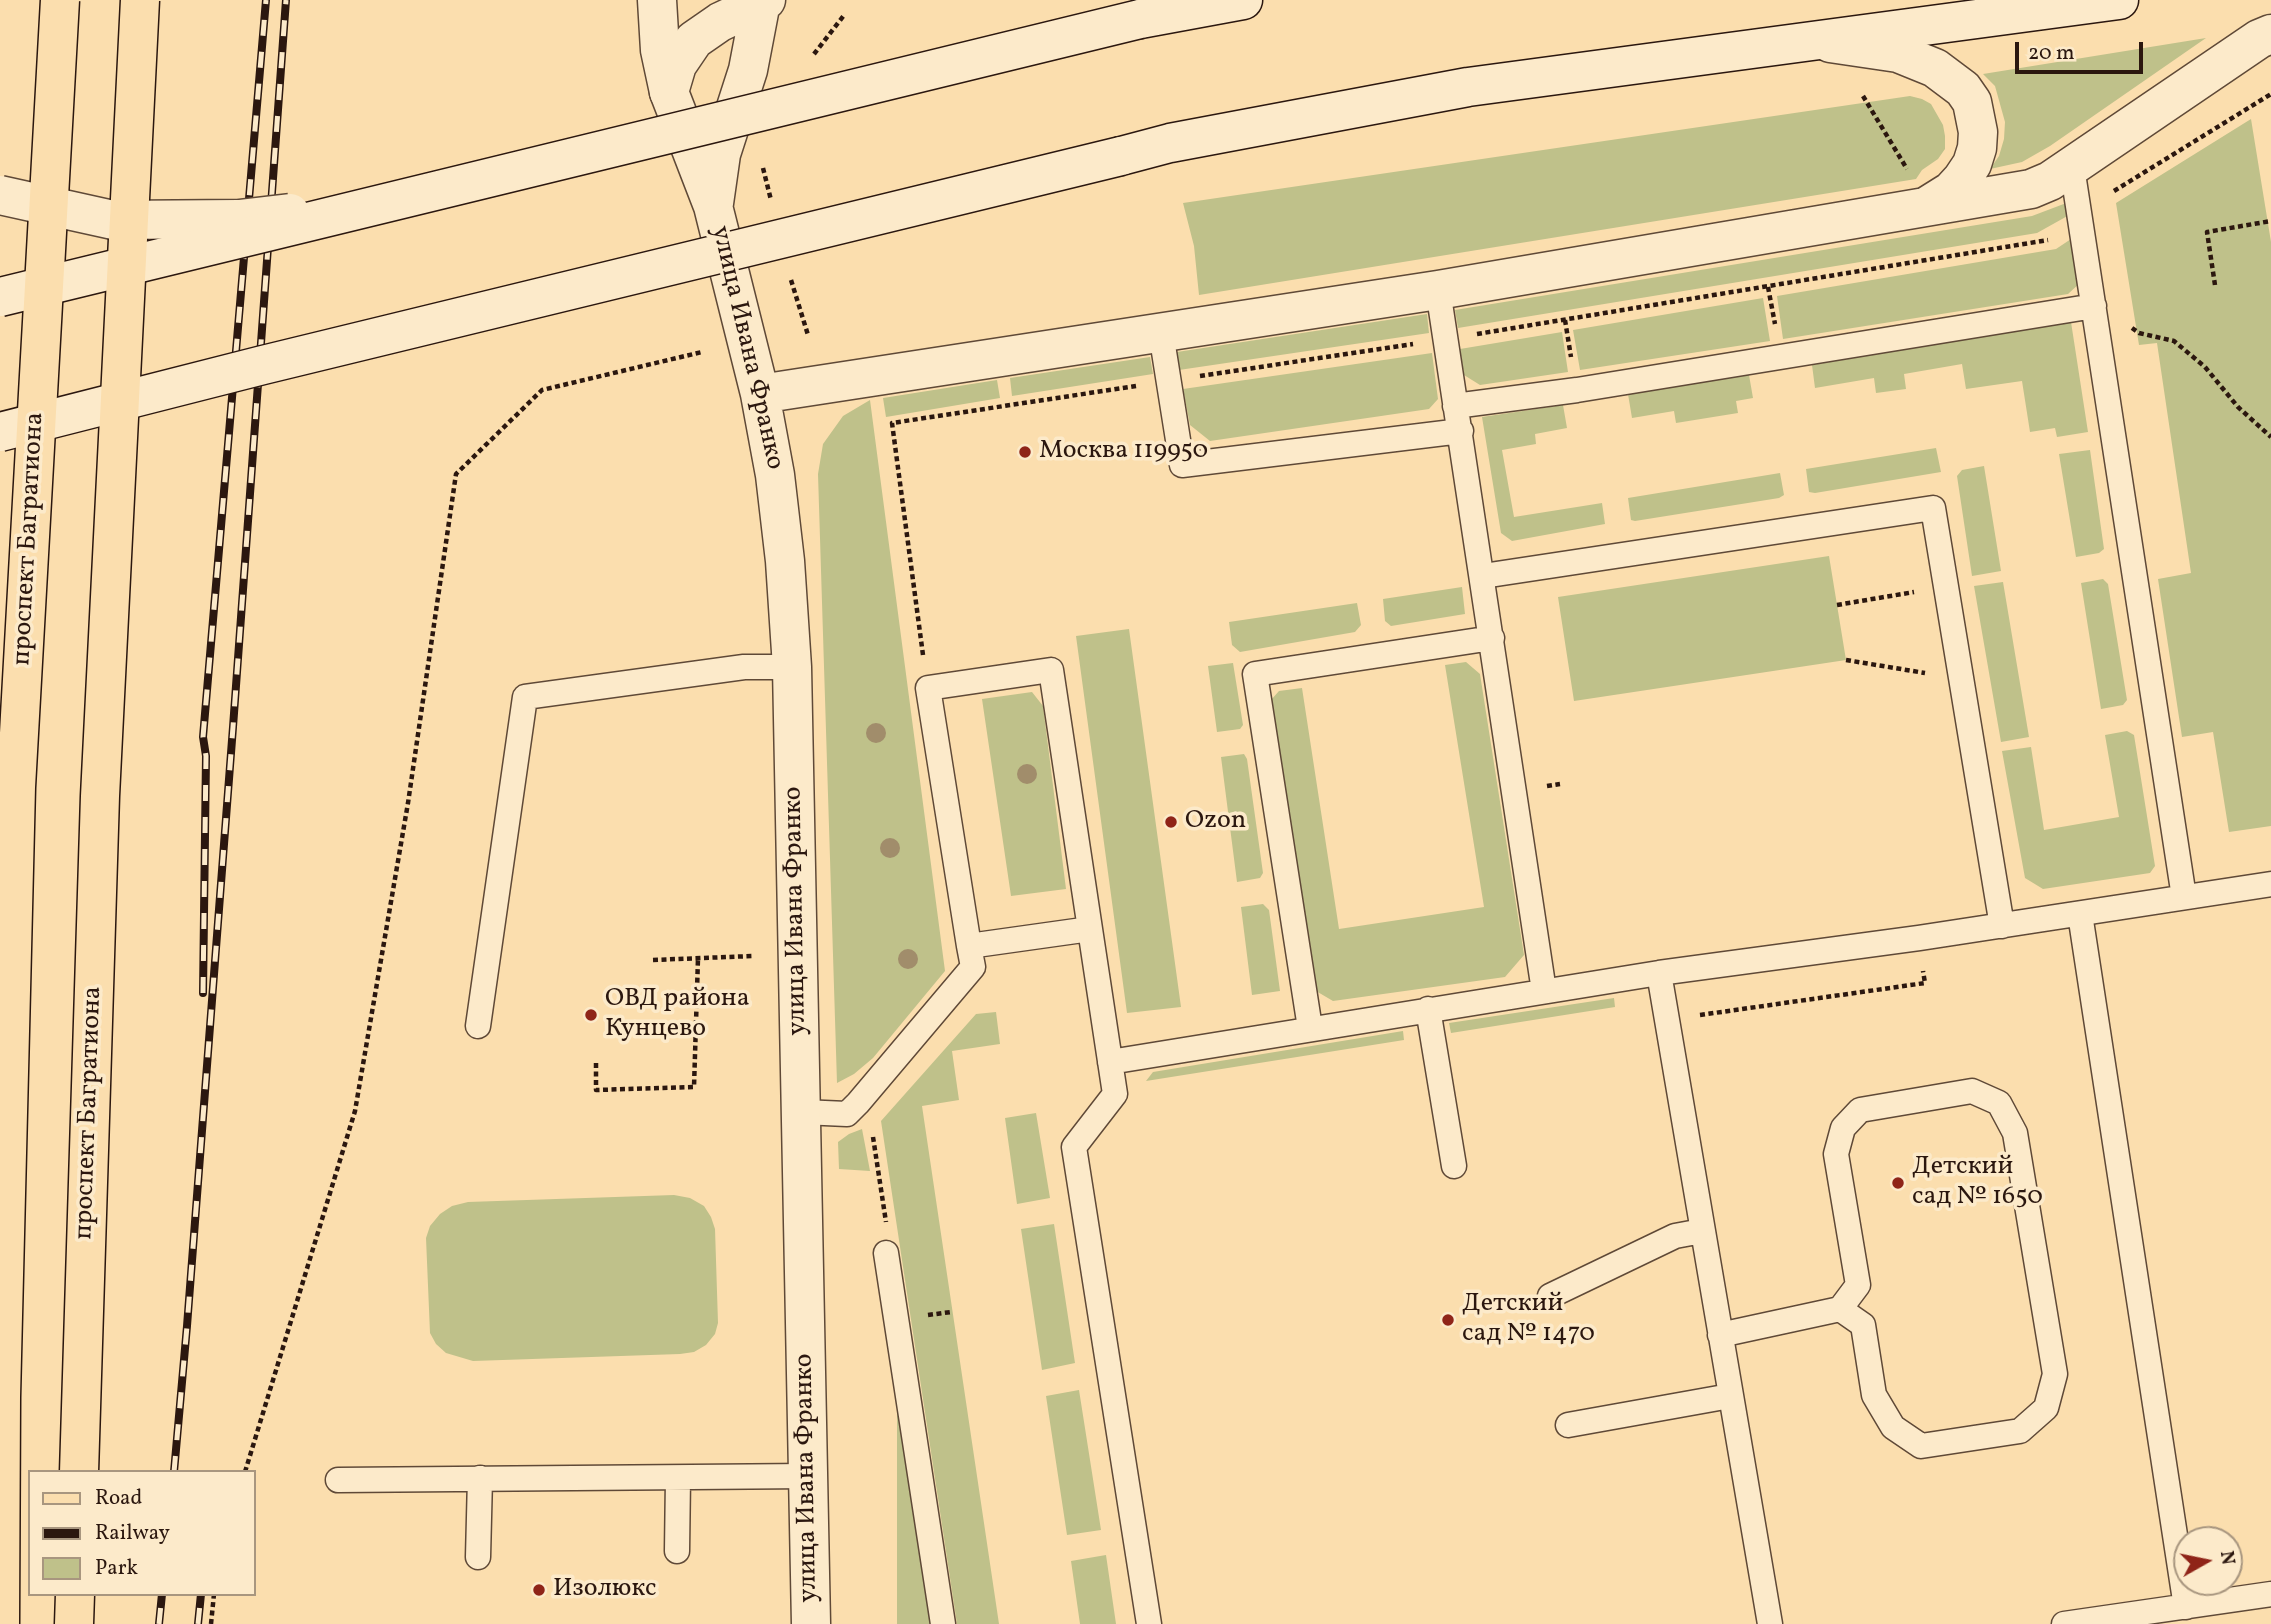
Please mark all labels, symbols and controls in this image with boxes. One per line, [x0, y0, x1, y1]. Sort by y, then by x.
scale bar [2019, 28, 2147, 72]
text: 20 m [2028, 39, 2074, 68]
street label: улица Ивана Франко [703, 223, 789, 473]
street label: проспект Багратиона [8, 412, 52, 666]
place label: Москва 119950 [1039, 436, 1208, 468]
marker: Москва 119950 [1017, 444, 1033, 460]
street label: улица Ивана Франко [779, 786, 815, 1036]
place label: Ozon [1185, 806, 1246, 838]
marker: Ozon [1163, 814, 1179, 830]
place label: ОВД района Кунцево [605, 984, 750, 1046]
street label: проспект Багратиона [70, 986, 110, 1240]
marker: ОВД района Кунцево [583, 1007, 599, 1023]
place label: Детский сад № 1650 [1912, 1152, 2043, 1214]
marker: Детский сад № 1650 [1890, 1175, 1906, 1191]
place label: Детский сад № 1470 [1462, 1289, 1595, 1350]
marker: Детский сад № 1470 [1440, 1312, 1456, 1328]
street label: улица Ивана Франко [790, 1353, 826, 1603]
legend [28, 1470, 256, 1596]
text: Road [95, 1484, 142, 1513]
text: Railway [95, 1519, 170, 1548]
north arrow [2173, 1526, 2243, 1596]
text: N [2213, 1549, 2241, 1567]
text: Park [95, 1554, 138, 1583]
place label: Изолюкс [553, 1574, 657, 1606]
marker: Изолюкс [531, 1582, 547, 1598]

